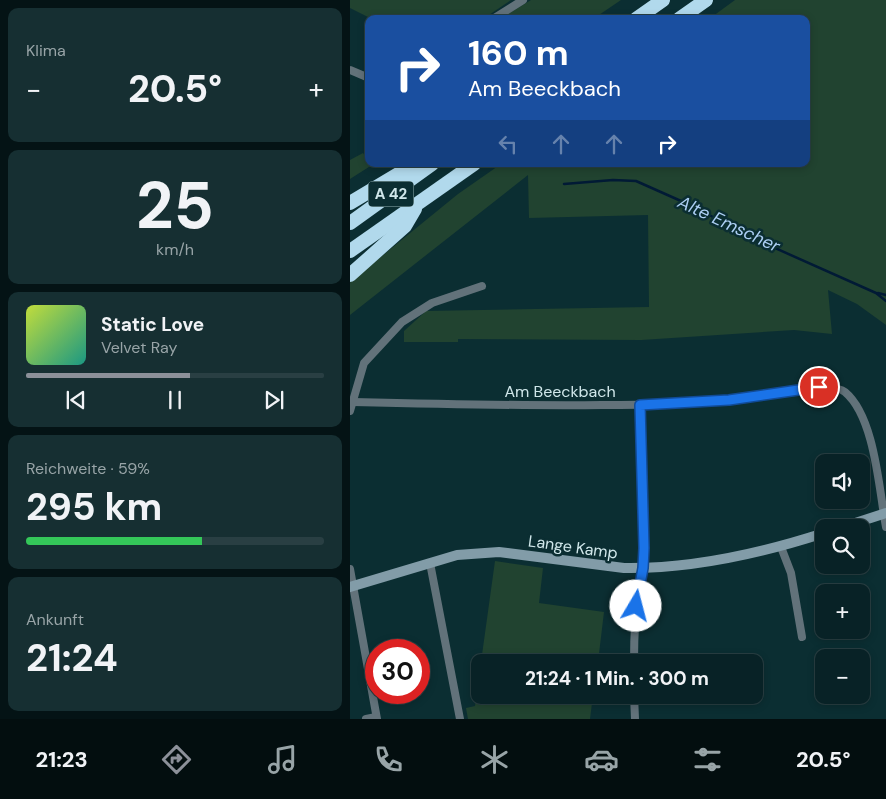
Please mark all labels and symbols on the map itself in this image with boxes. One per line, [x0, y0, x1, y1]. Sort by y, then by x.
road number: A 42 [368, 182, 414, 206]
water label: Alte Emscher [673, 189, 785, 259]
pin [798, 366, 840, 408]
street label: Am Beeckbach [504, 381, 616, 402]
street label: Lange Kamp [527, 530, 619, 564]
position arrow [609, 579, 661, 631]
speed limit sign: 30 [365, 639, 430, 704]

